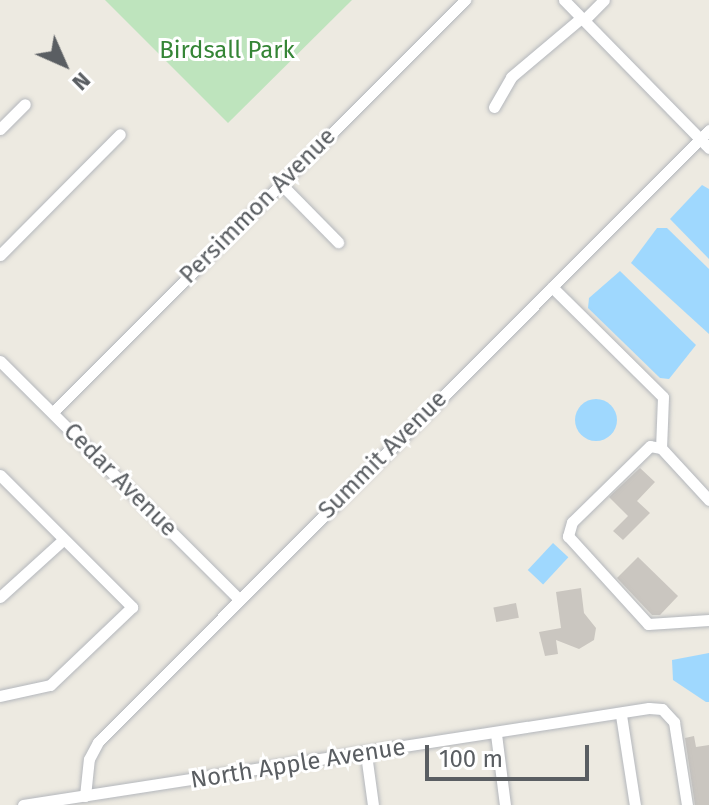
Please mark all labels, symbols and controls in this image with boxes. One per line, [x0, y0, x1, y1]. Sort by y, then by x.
north arrow [24, 24, 104, 104]
park label: Birdsall Park [159, 37, 295, 65]
text: N [67, 67, 96, 96]
street label: Persimmon Avenue [174, 122, 342, 290]
street label: Summit Avenue [313, 385, 453, 525]
street label: Cedar Avenue [57, 417, 183, 543]
scale bar [429, 729, 593, 779]
street label: North Apple Avenue [189, 733, 407, 795]
text: 100 m [439, 745, 503, 773]

